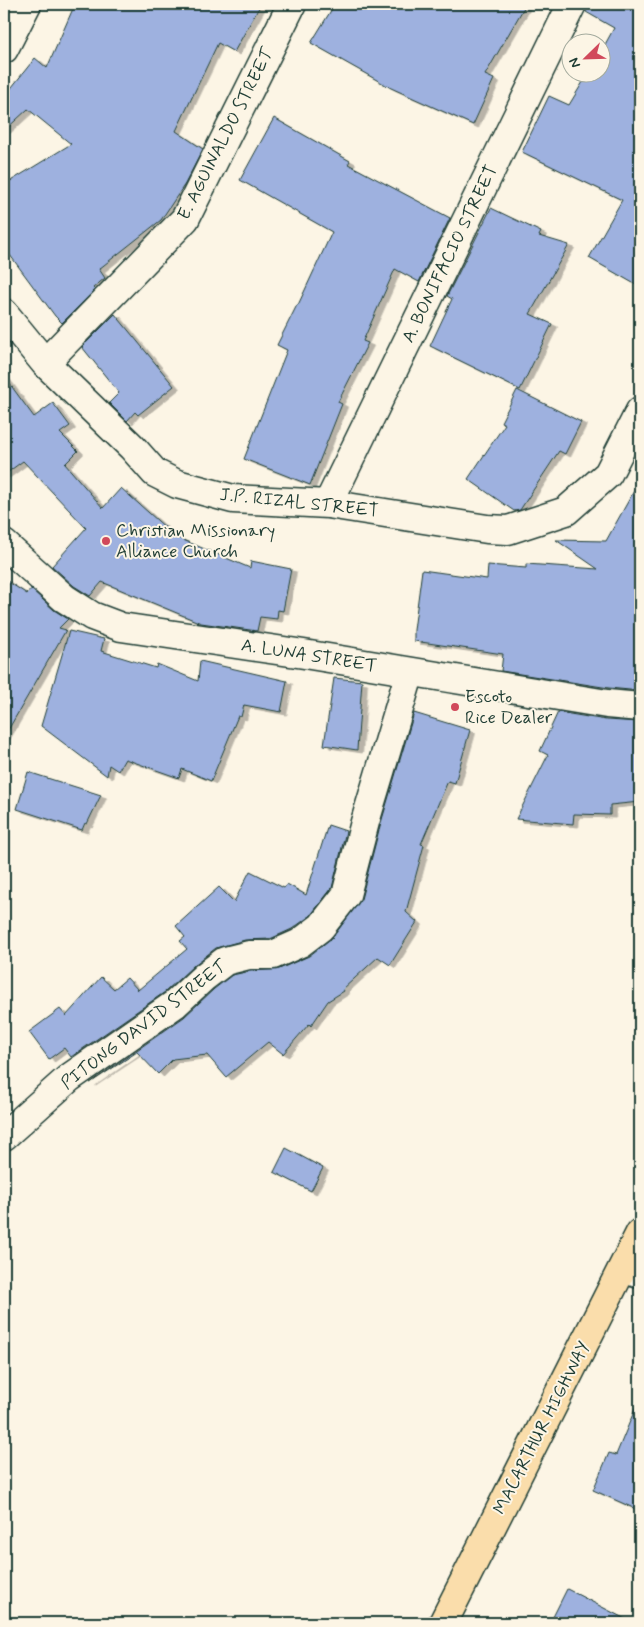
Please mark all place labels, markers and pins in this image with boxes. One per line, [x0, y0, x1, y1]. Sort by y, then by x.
place label: Christian Missionary Alliance Church [116, 519, 275, 564]
marker: Christian Missionary Alliance Church [100, 535, 112, 547]
place label: Escoto Rice Dealer [465, 685, 553, 730]
marker: Escoto Rice Dealer [449, 701, 461, 713]

